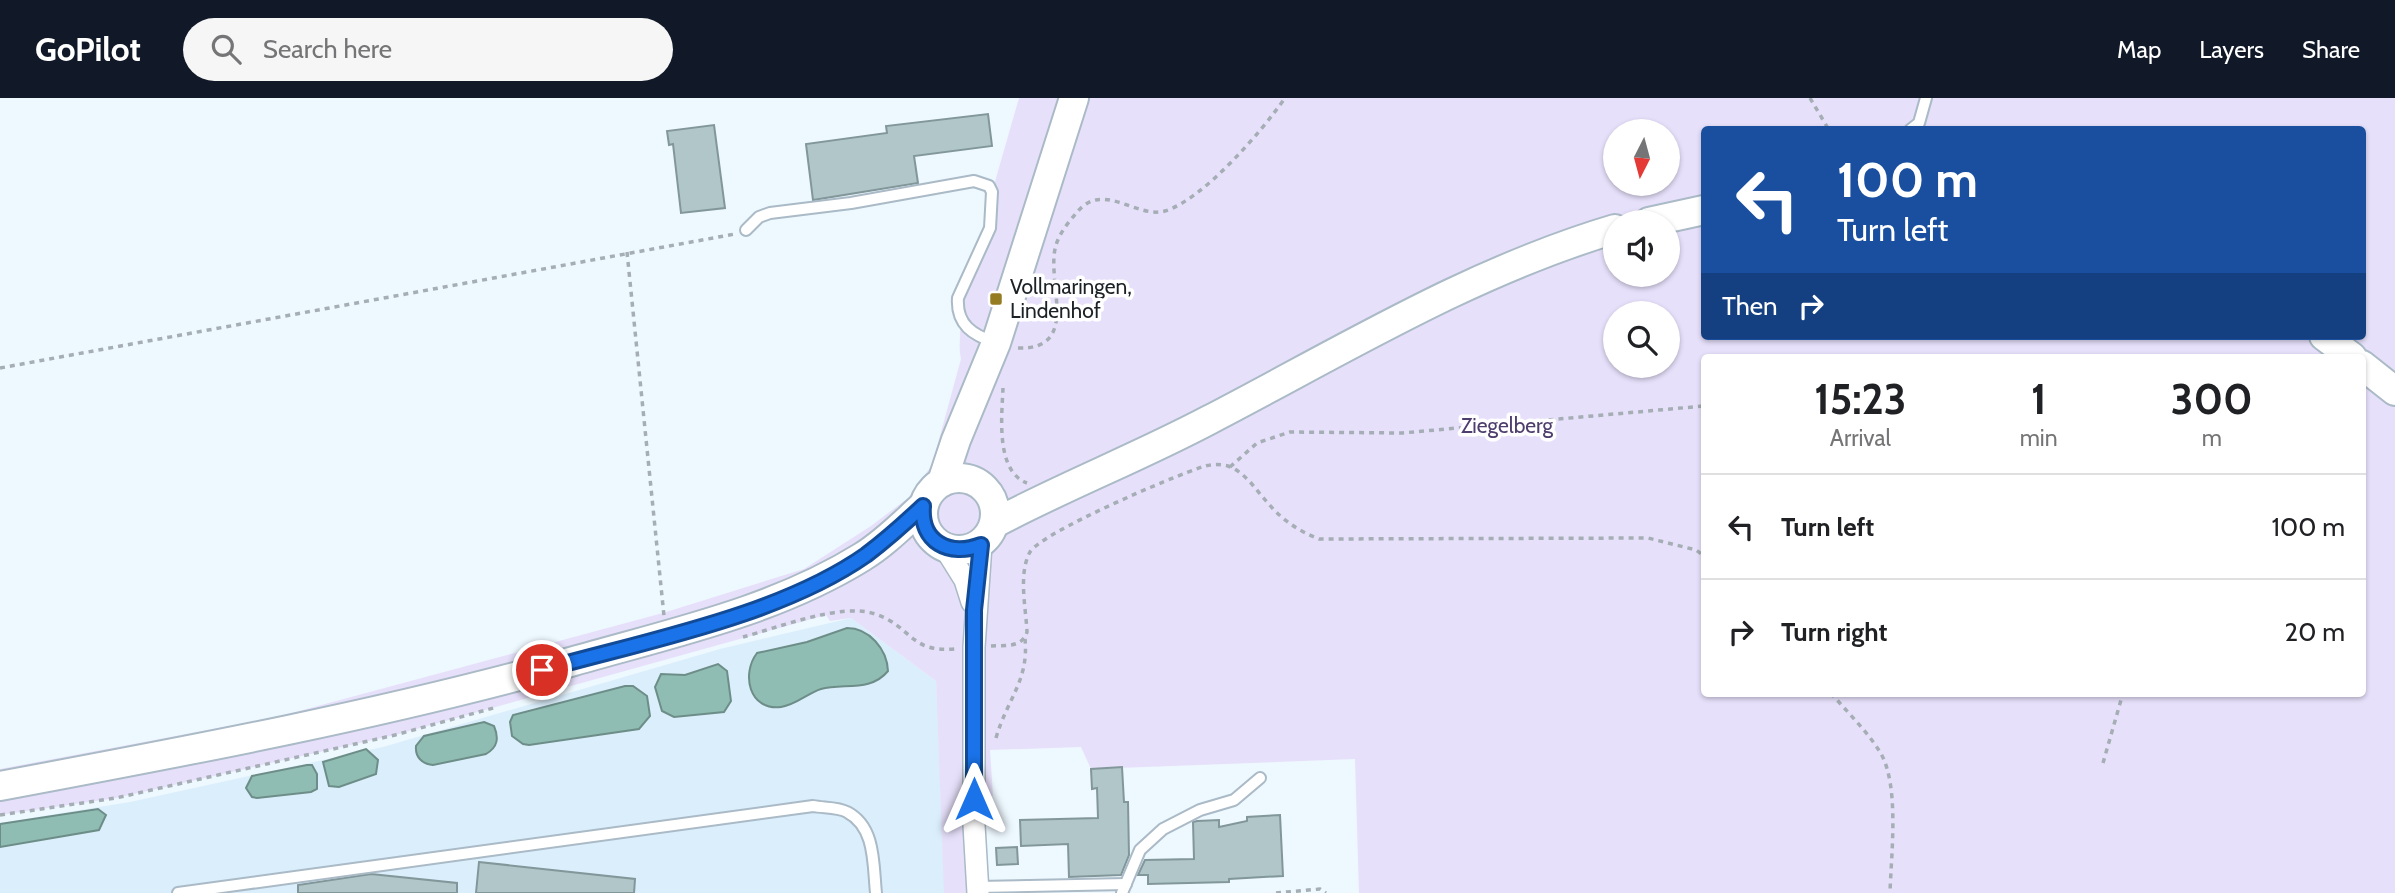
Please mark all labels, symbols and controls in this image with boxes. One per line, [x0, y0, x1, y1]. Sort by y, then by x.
search box [183, 18, 673, 81]
text: GoPilot [35, 29, 141, 69]
icon: search [207, 30, 245, 68]
text: Search here [263, 33, 392, 65]
text: Map [2117, 35, 2161, 64]
text: Layers [2199, 35, 2264, 64]
text: Share [2302, 35, 2360, 64]
north arrow [1603, 119, 1680, 196]
map controls [1603, 119, 1680, 378]
text: 100 m [1837, 150, 1978, 209]
icon: left [1722, 154, 1813, 245]
button: sound [1603, 210, 1680, 287]
text: Turn left [1837, 210, 1948, 249]
place label: Vollmaringen, Lindenhof [1010, 274, 1132, 323]
icon: right [1792, 287, 1830, 325]
text: Then [1722, 290, 1778, 322]
marker: Vollmaringen, Lindenhof [988, 291, 1004, 307]
button: search [1603, 301, 1680, 378]
text: 15:23 [1814, 373, 1906, 425]
text: 1 [2031, 373, 2046, 425]
text: 300 [2171, 373, 2253, 425]
park label: Ziegelberg [1461, 413, 1554, 438]
text: Arrival [1830, 424, 1891, 452]
text: min [2020, 424, 2058, 452]
text: m [2202, 424, 2222, 452]
icon: left [1722, 508, 1760, 546]
text: Turn left [1781, 511, 1874, 543]
text: 100 m [2272, 511, 2345, 543]
icon: right [1722, 613, 1760, 651]
text: Turn right [1781, 616, 1887, 648]
text: 20 m [2285, 616, 2345, 648]
pin [512, 640, 572, 700]
icon: arrive [523, 651, 561, 689]
position arrow [937, 762, 1011, 836]

